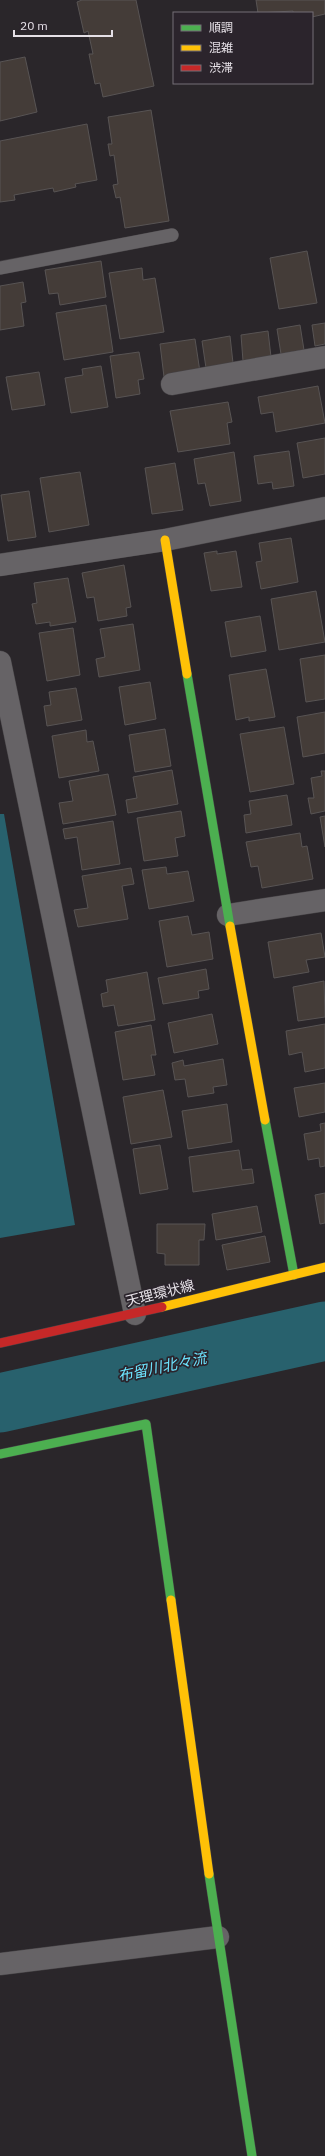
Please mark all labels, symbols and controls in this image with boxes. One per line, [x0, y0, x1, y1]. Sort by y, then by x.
scale bar [14, 12, 112, 38]
legend [173, 12, 313, 84]
text: 20 m [20, 18, 48, 33]
text: 順調 [209, 20, 233, 35]
text: 混雑 [209, 40, 233, 55]
text: 渋滞 [209, 60, 233, 75]
street label: 天理環状線 [124, 1276, 196, 1310]
water label: 布留川北々流 [116, 1347, 210, 1385]

